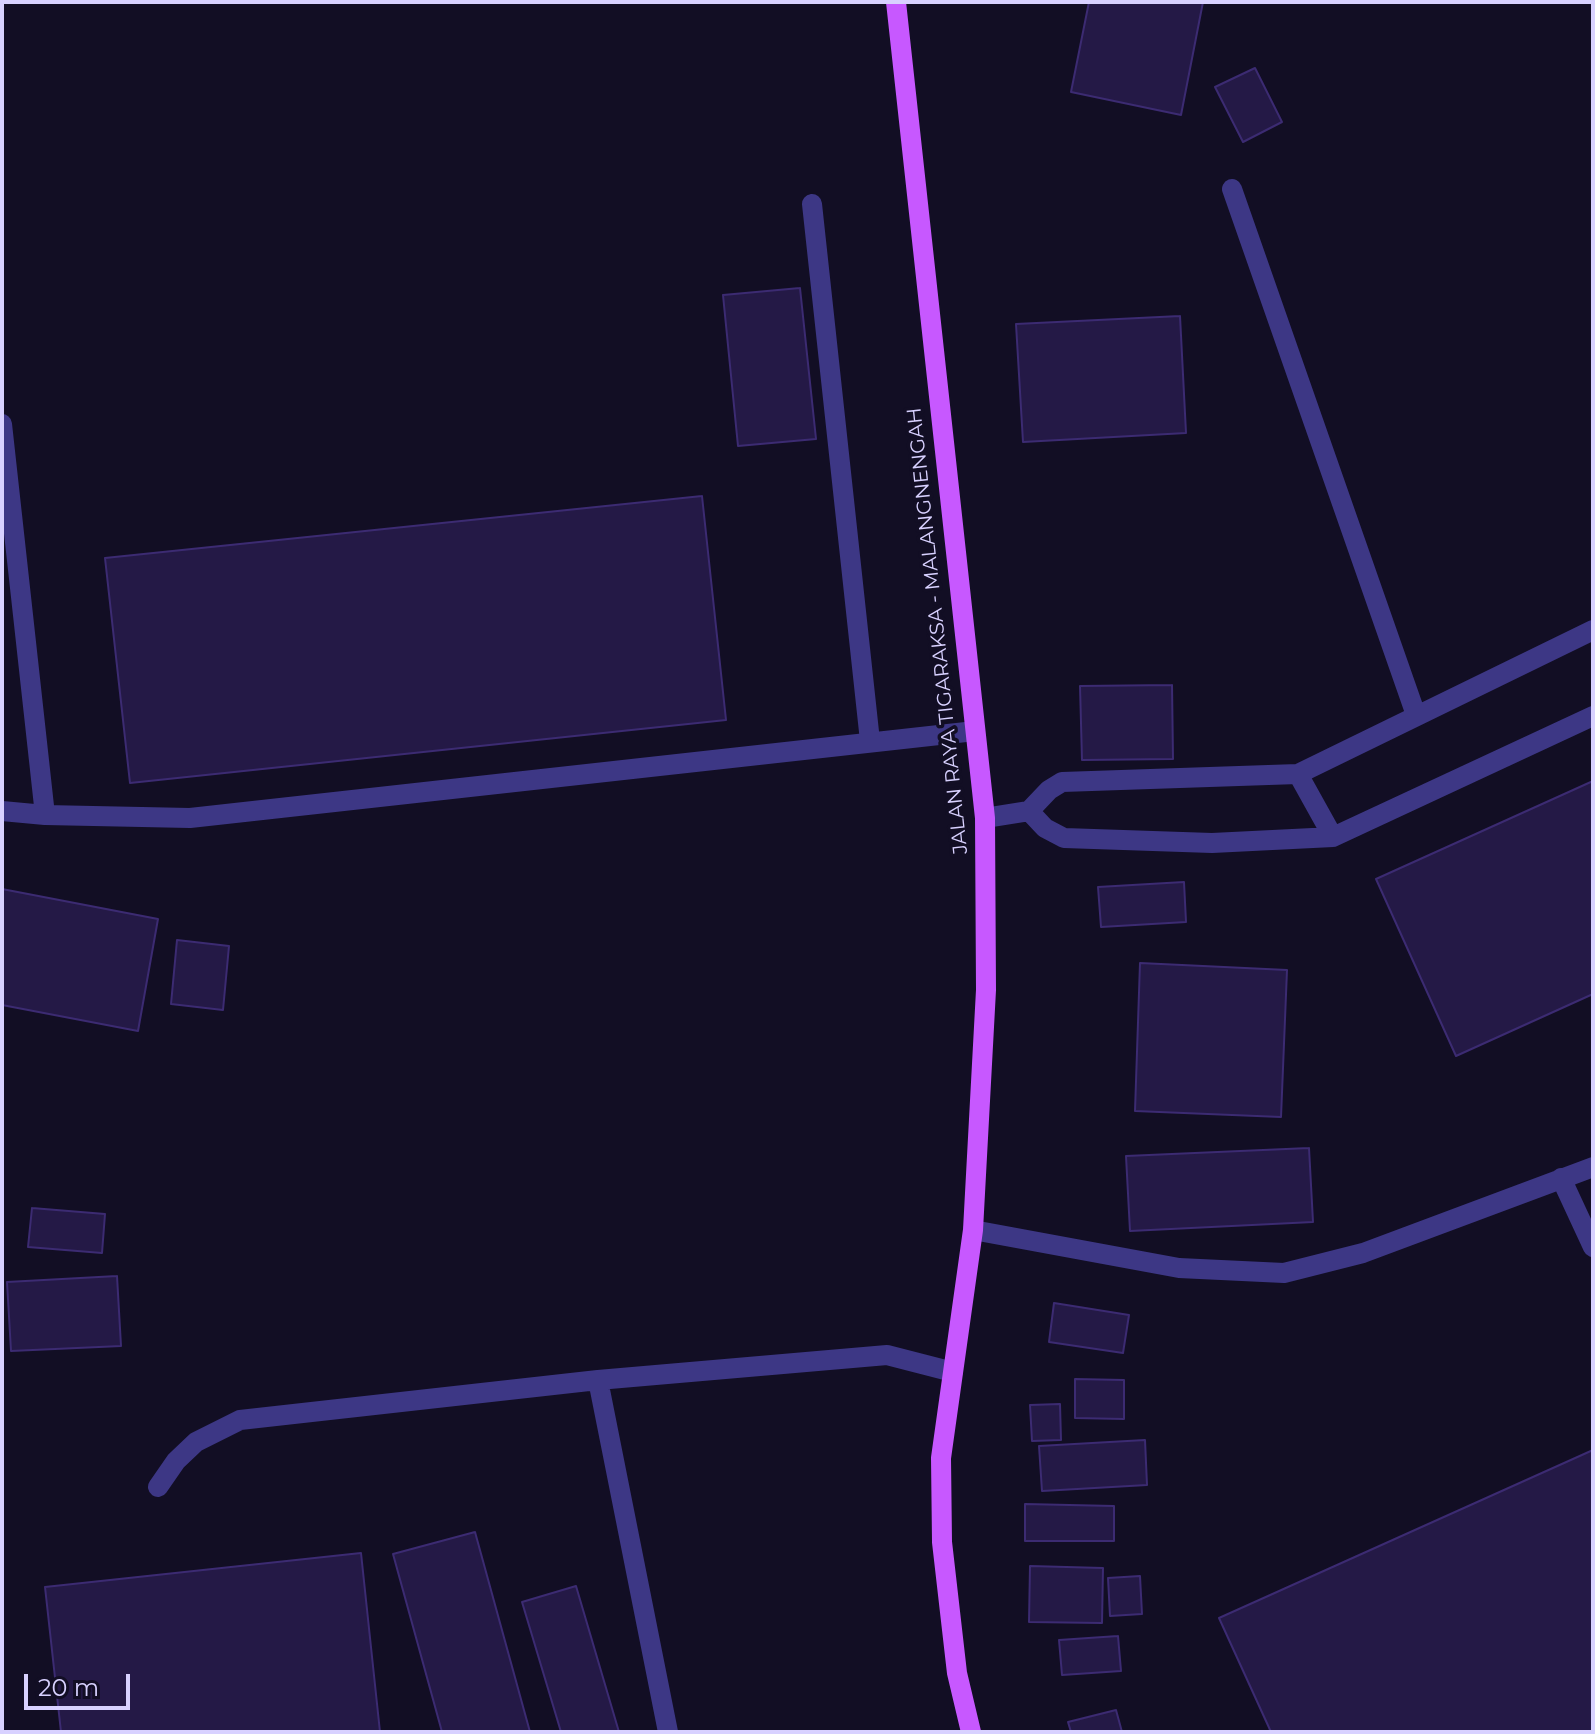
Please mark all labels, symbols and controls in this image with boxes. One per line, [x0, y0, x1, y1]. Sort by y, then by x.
street label: JALAN RAYA TIGARAKSA - MALANGNENGAH [903, 407, 973, 855]
scale bar [28, 1658, 134, 1708]
text: 20 m [38, 1673, 99, 1702]

